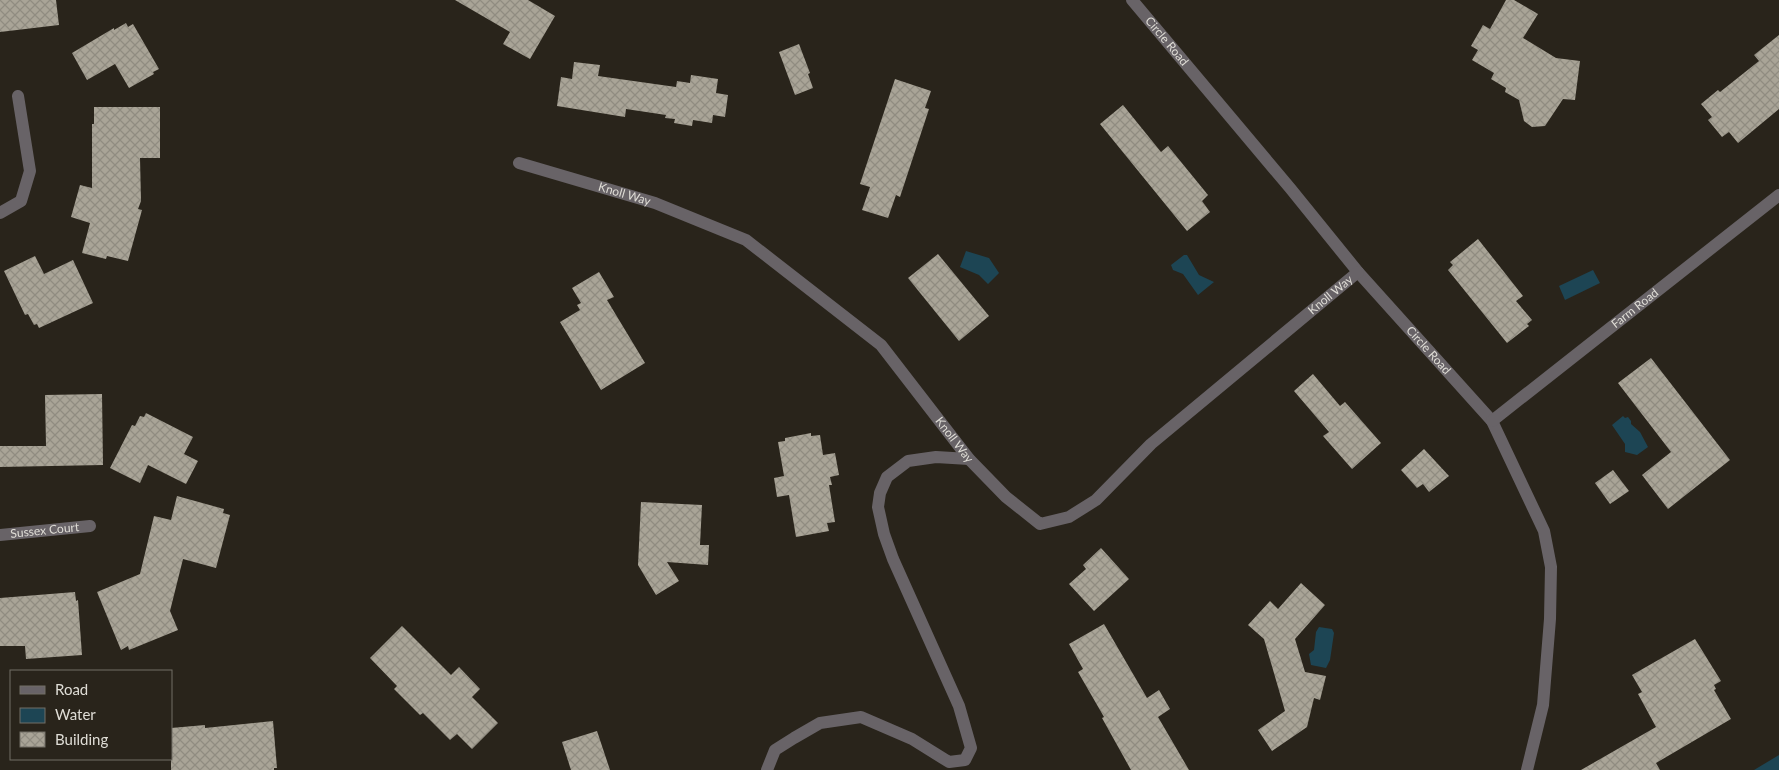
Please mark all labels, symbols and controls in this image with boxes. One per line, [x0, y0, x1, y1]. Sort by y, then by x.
street label: Circle Road [1142, 13, 1192, 69]
street label: Knoll Way [597, 179, 653, 209]
street label: Knoll Way [1305, 271, 1356, 318]
street label: Farm Road [1608, 285, 1661, 331]
street label: Circle Road [1403, 323, 1454, 377]
street label: Knoll Way [932, 414, 978, 466]
street label: Sussex Court [10, 519, 80, 541]
legend [10, 670, 172, 760]
text: Road [55, 680, 88, 698]
text: Water [55, 705, 96, 723]
text: Building [55, 730, 108, 748]

